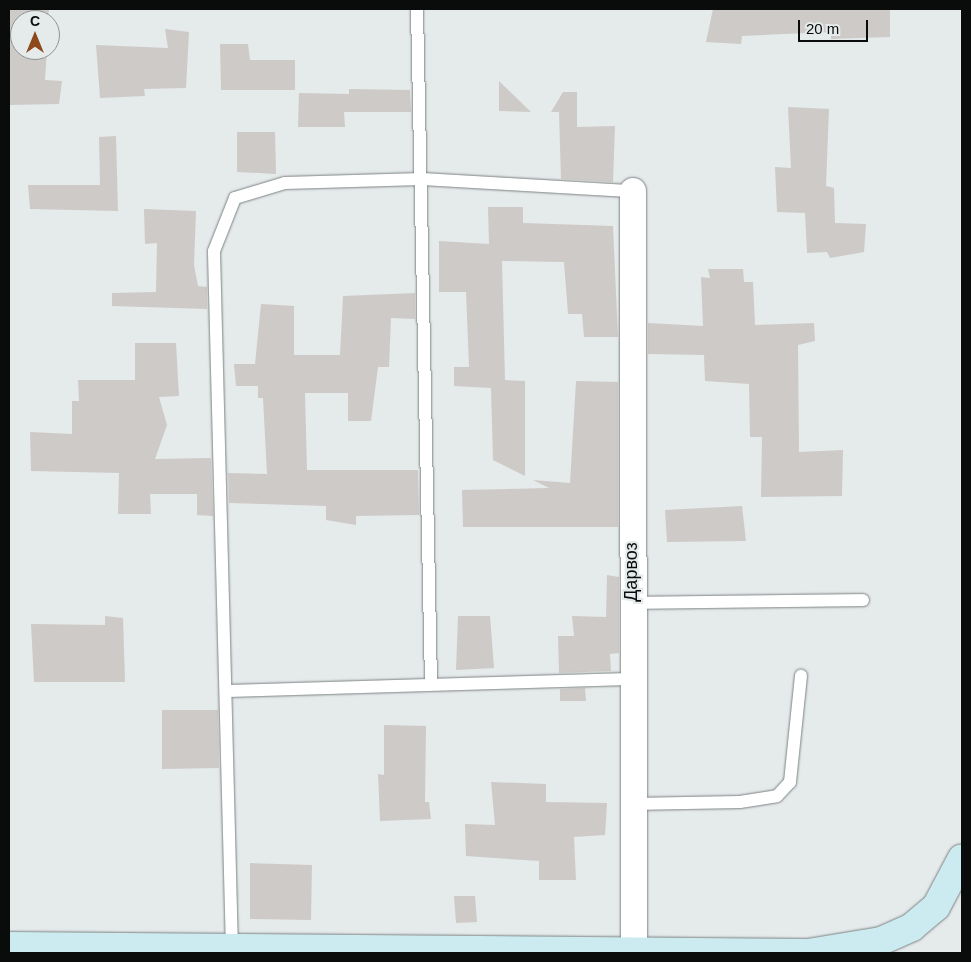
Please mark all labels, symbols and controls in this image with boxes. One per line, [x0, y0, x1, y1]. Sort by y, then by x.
north arrow [10, 10, 60, 60]
scale bar [801, 10, 871, 42]
text: С [30, 13, 40, 29]
text: 20 m [806, 20, 839, 37]
street label: Дарвоз [620, 542, 642, 602]

